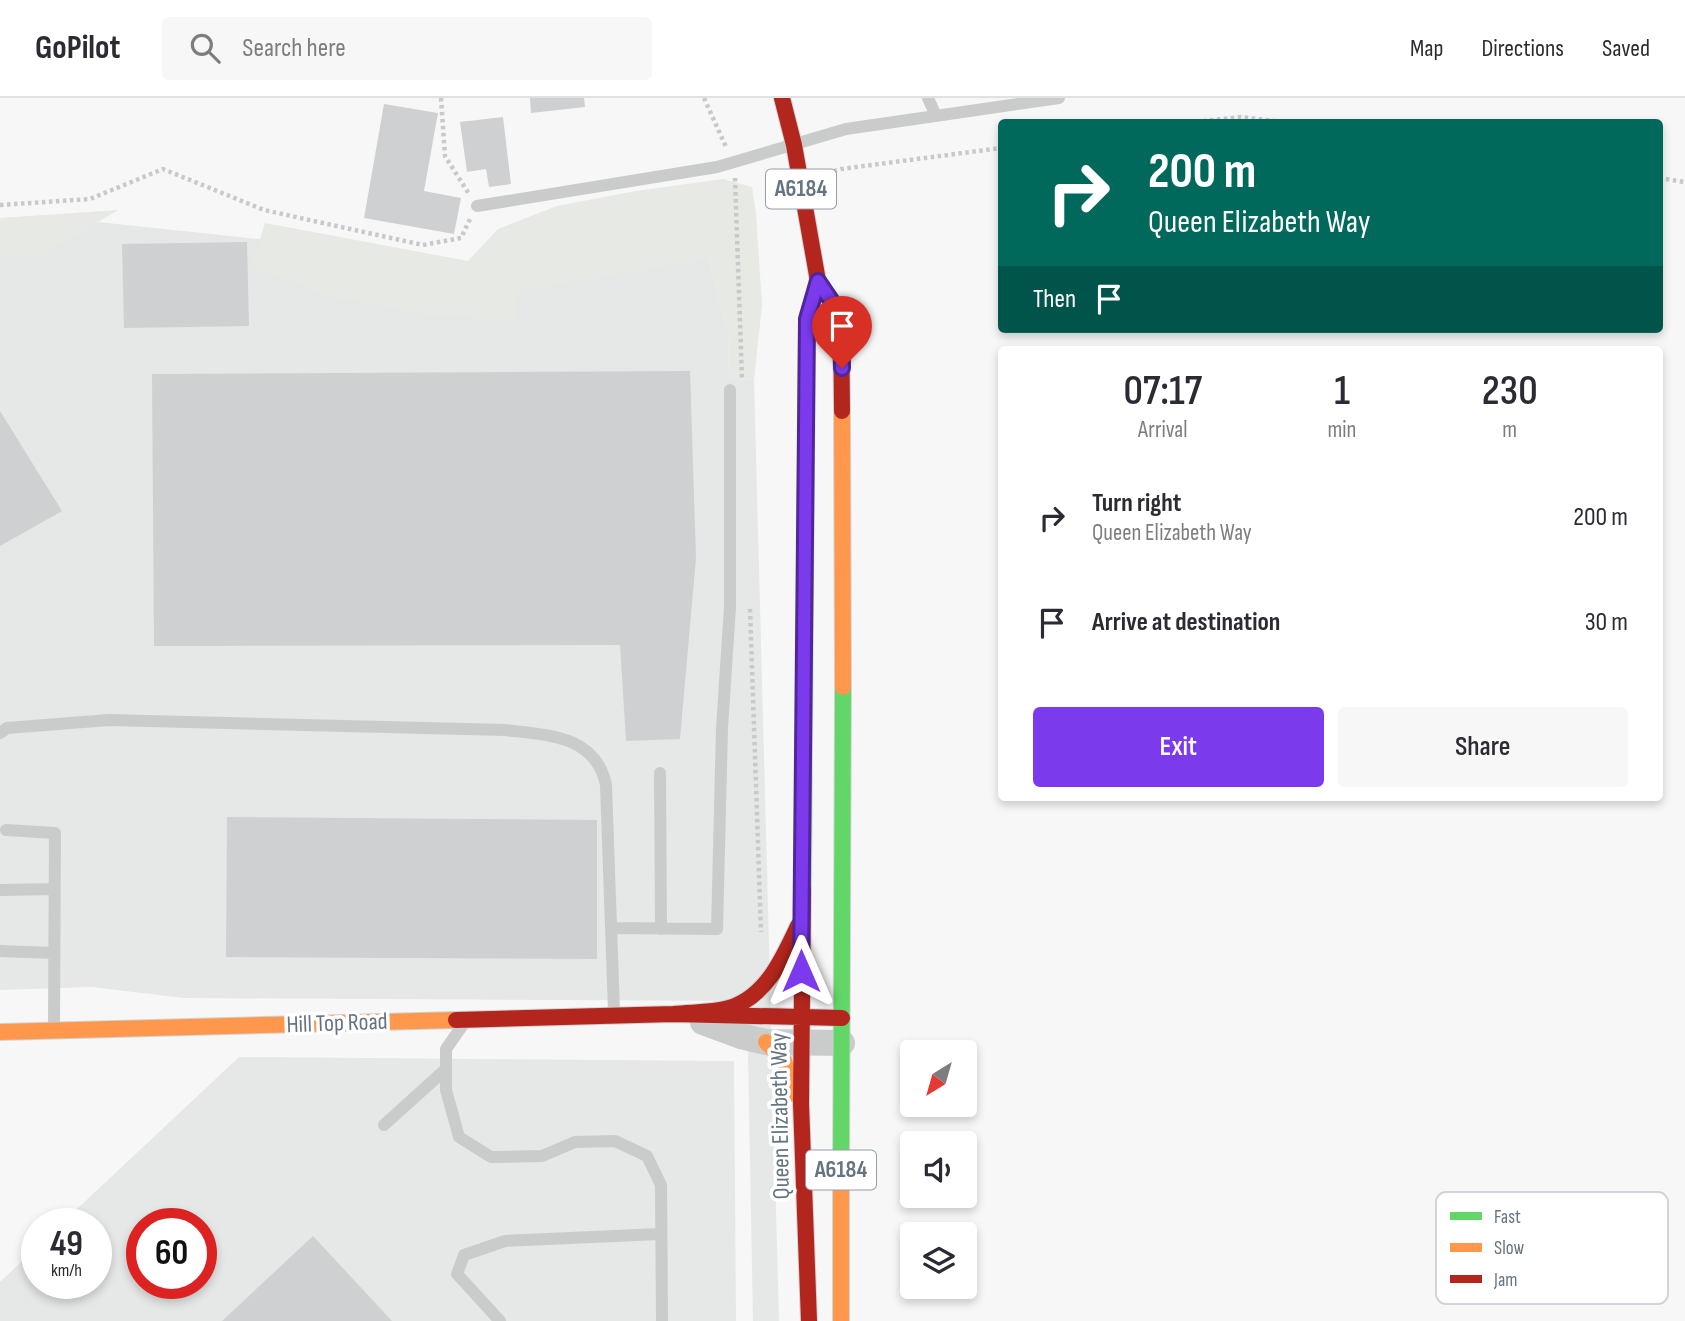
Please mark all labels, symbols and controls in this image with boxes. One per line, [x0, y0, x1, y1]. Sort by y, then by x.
search box [162, 17, 652, 80]
text: GoPilot [35, 28, 120, 68]
icon: search [186, 29, 224, 67]
text: Search here [242, 33, 346, 64]
text: Map [1410, 34, 1443, 63]
text: Directions [1481, 34, 1564, 63]
text: Saved [1602, 34, 1650, 63]
text: 200 m [1148, 143, 1256, 202]
icon: right [1033, 147, 1124, 238]
road number: A6184 [766, 170, 836, 208]
text: Queen Elizabeth Way [1148, 203, 1370, 242]
icon: arrive [1090, 280, 1128, 318]
text: Then [1033, 284, 1076, 315]
pin [812, 296, 872, 368]
icon: arrive [823, 307, 861, 345]
text: 07:17 [1123, 366, 1202, 417]
text: 1 [1334, 366, 1350, 417]
text: 230 [1482, 366, 1538, 417]
text: Arrival [1138, 416, 1188, 444]
text: min [1328, 416, 1356, 444]
text: m [1502, 416, 1517, 444]
text: Turn right [1092, 488, 1181, 519]
icon: right [1033, 499, 1071, 537]
text: 200 m [1573, 502, 1628, 533]
text: Queen Elizabeth Way [1092, 519, 1252, 547]
icon: arrive [1033, 604, 1071, 642]
text: Arrive at destination [1092, 607, 1280, 638]
text: 30 m [1585, 607, 1628, 638]
button: Exit [1033, 707, 1324, 787]
button: Share [1338, 707, 1628, 787]
position arrow [764, 934, 838, 1008]
street label: Hill Top Road [286, 1007, 388, 1039]
street label: Queen Elizabeth Way [764, 1032, 796, 1200]
north arrow [900, 1040, 976, 1116]
map controls [900, 1040, 977, 1299]
button: sound [900, 1131, 977, 1208]
road number: A6184 [806, 1150, 876, 1190]
legend [1436, 1192, 1668, 1304]
text: Fast [1494, 1206, 1521, 1229]
speed limit sign: 60 [126, 1208, 217, 1299]
button: layers [900, 1222, 977, 1299]
text: 49 [50, 1223, 83, 1266]
text: Slow [1494, 1237, 1524, 1260]
text: km/h [51, 1260, 82, 1281]
text: Jam [1493, 1269, 1517, 1292]

